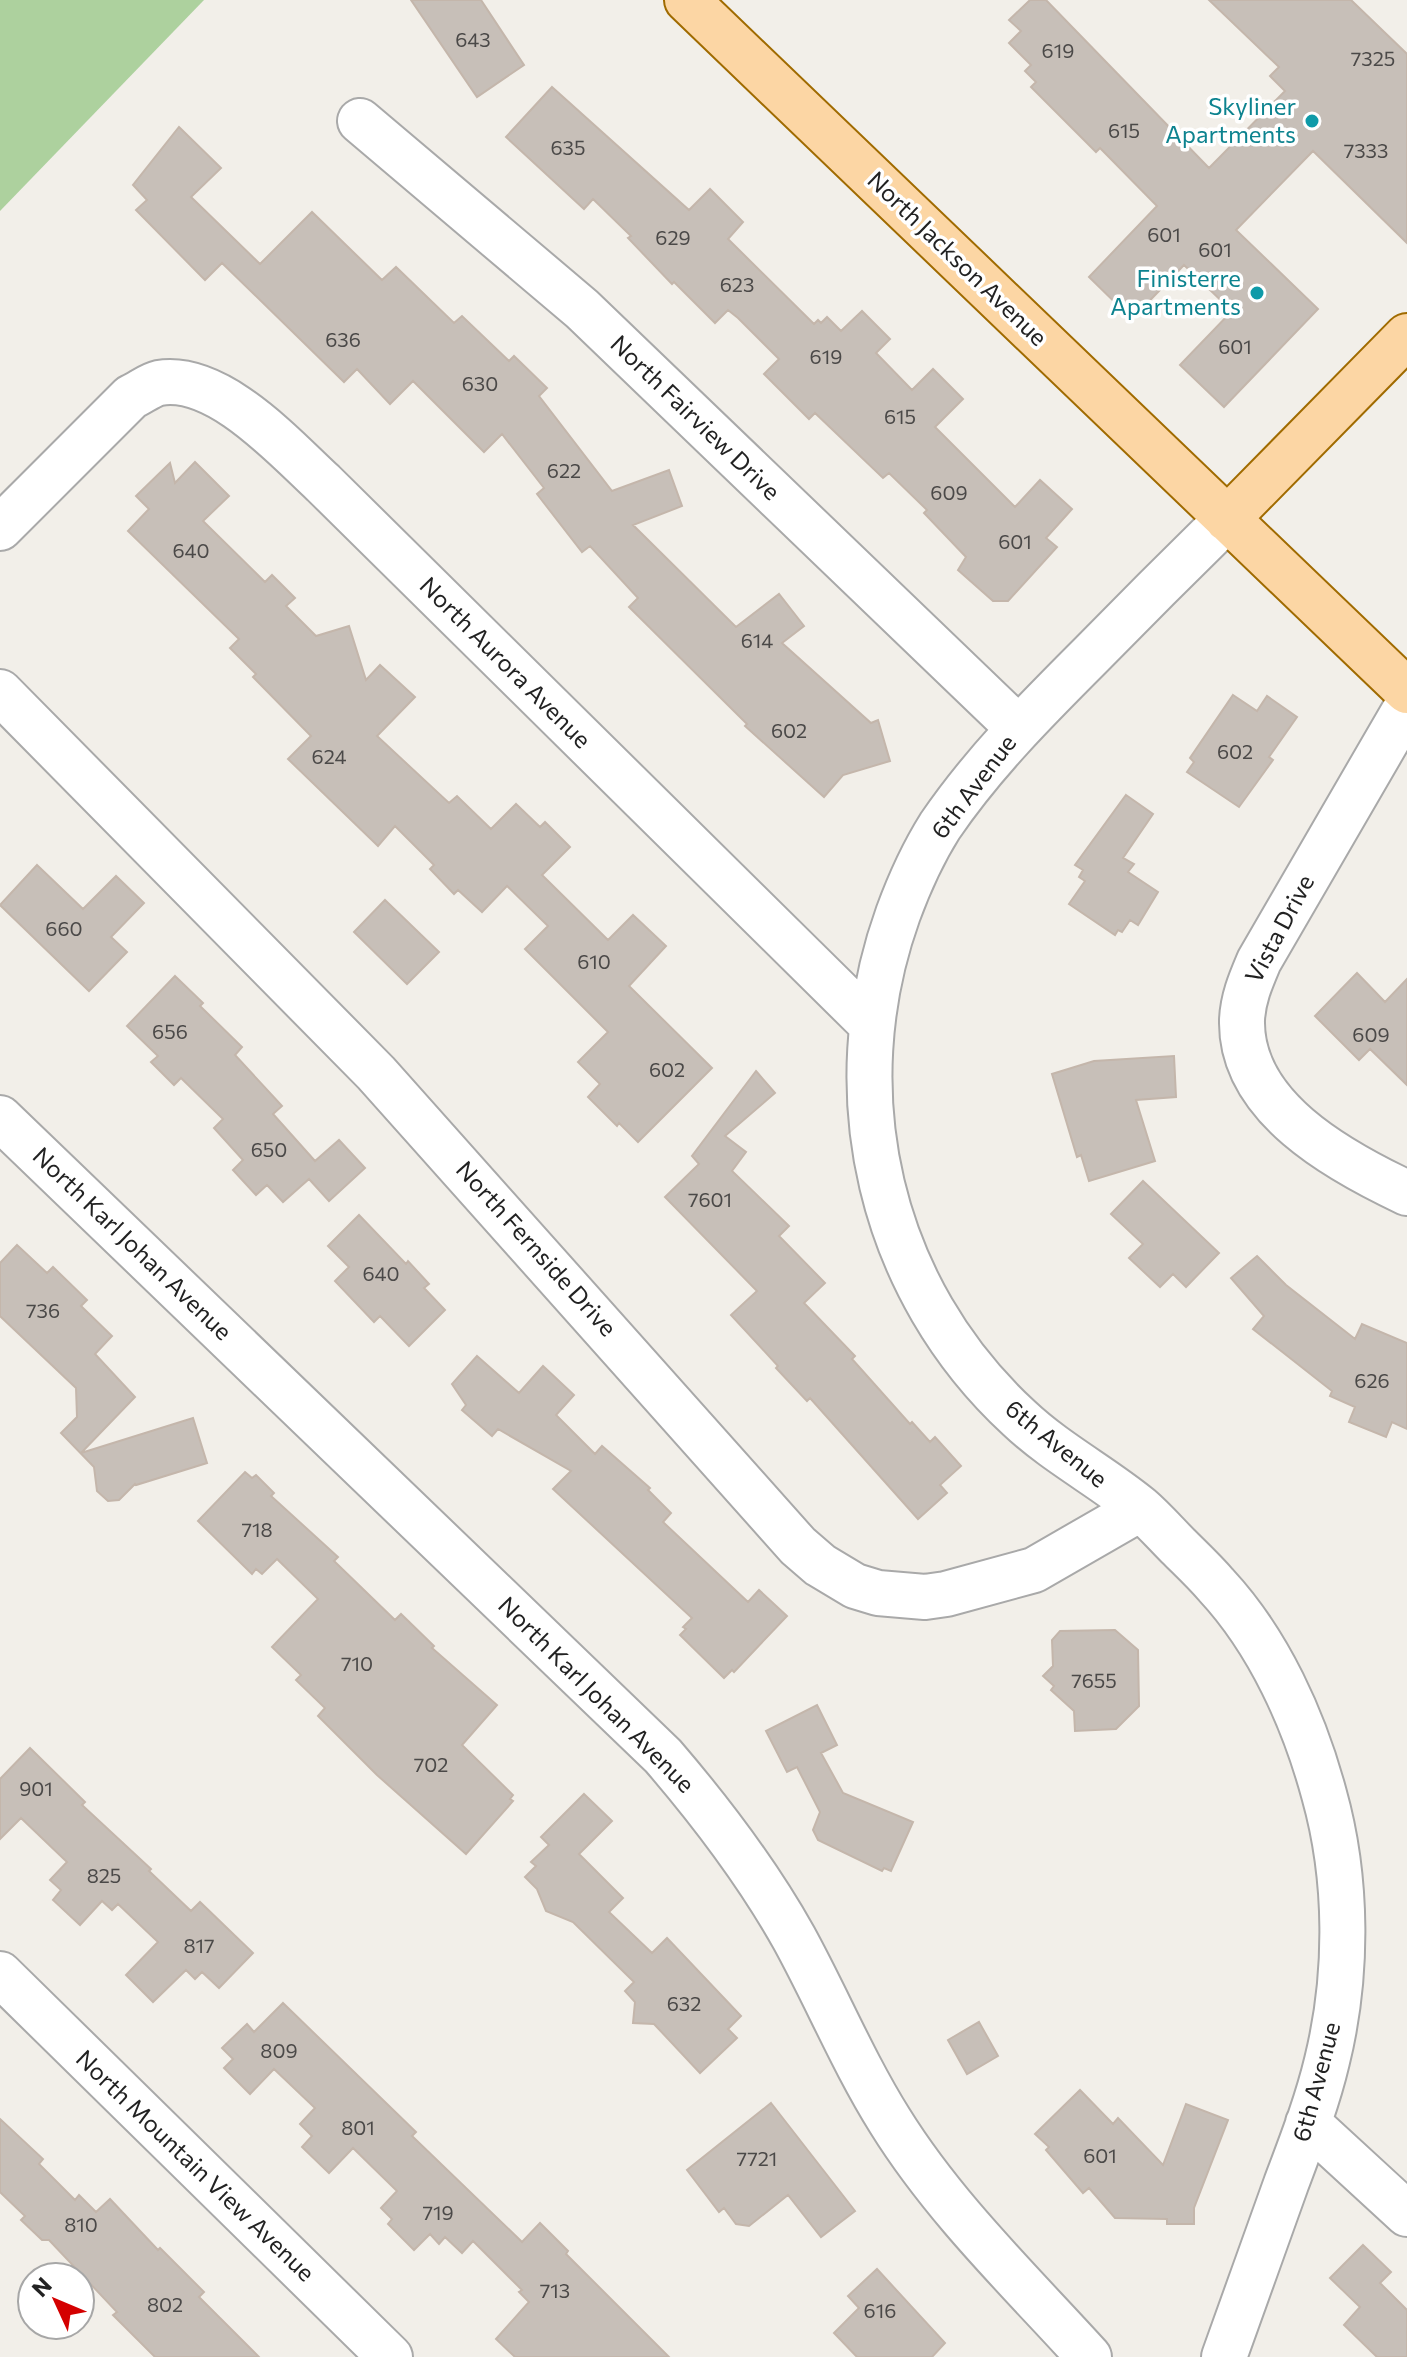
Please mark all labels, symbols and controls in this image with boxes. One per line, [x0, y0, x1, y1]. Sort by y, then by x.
house number: 643 [455, 27, 491, 51]
house number: 619 [1042, 38, 1074, 62]
house number: 7325 [1351, 46, 1395, 70]
place label: Skyliner Apartments [1165, 91, 1296, 148]
marker: Skyliner Apartments [1303, 112, 1321, 130]
house number: 615 [1108, 118, 1140, 142]
house number: 635 [551, 135, 586, 159]
house number: 7333 [1344, 138, 1388, 162]
street label: North Jackson Avenue [862, 165, 1054, 351]
house number: 601 [1147, 222, 1181, 246]
house number: 629 [655, 225, 691, 249]
house number: 601 [1198, 237, 1232, 261]
place label: Finisterre Apartments [1110, 263, 1241, 320]
house number: 623 [720, 272, 754, 296]
marker: Finisterre Apartments [1248, 284, 1266, 302]
house number: 636 [325, 327, 361, 351]
street label: North Fairview Drive [605, 329, 787, 505]
house number: 601 [1218, 334, 1252, 358]
house number: 619 [810, 344, 842, 368]
house number: 630 [462, 371, 498, 395]
house number: 615 [884, 404, 916, 428]
house number: 622 [547, 458, 581, 482]
house number: 609 [930, 480, 968, 504]
house number: 601 [998, 529, 1032, 553]
house number: 640 [172, 538, 210, 562]
street label: North Aurora Avenue [415, 570, 598, 753]
house number: 614 [741, 628, 773, 652]
house number: 602 [771, 718, 807, 742]
street label: 6th Avenue [924, 728, 1021, 844]
house number: 602 [1217, 739, 1253, 763]
house number: 624 [312, 744, 346, 768]
street label: Vista Drive [1238, 869, 1319, 987]
house number: 660 [45, 916, 83, 940]
house number: 610 [577, 949, 611, 973]
house number: 656 [152, 1019, 188, 1043]
house number: 609 [1352, 1022, 1390, 1046]
house number: 602 [649, 1057, 685, 1081]
house number: 650 [251, 1137, 287, 1161]
street label: North Karl Johan Avenue [28, 1140, 238, 1345]
street label: North Fernside Drive [451, 1154, 623, 1342]
house number: 7601 [688, 1187, 732, 1211]
house number: 640 [362, 1261, 400, 1285]
house number: 736 [26, 1298, 60, 1322]
house number: 626 [1354, 1368, 1390, 1392]
street label: 6th Avenue [1000, 1393, 1114, 1493]
house number: 718 [241, 1517, 273, 1541]
street label: North Karl Johan Avenue [493, 1590, 701, 1798]
house number: 710 [341, 1651, 373, 1675]
house number: 7655 [1071, 1668, 1117, 1692]
house number: 702 [414, 1752, 448, 1776]
house number: 901 [19, 1776, 53, 1800]
house number: 825 [87, 1863, 121, 1887]
house number: 817 [183, 1933, 215, 1957]
house number: 632 [667, 1991, 701, 2015]
street label: 6th Avenue [1286, 2019, 1345, 2145]
house number: 809 [260, 2038, 298, 2062]
street label: North Mountain View Avenue [71, 2043, 321, 2287]
house number: 801 [341, 2115, 375, 2139]
house number: 601 [1083, 2143, 1117, 2167]
house number: 7721 [737, 2146, 777, 2170]
house number: 719 [422, 2200, 454, 2224]
house number: 810 [64, 2212, 98, 2236]
north arrow [16, 2261, 96, 2341]
text: N [26, 2271, 57, 2302]
house number: 713 [540, 2278, 570, 2302]
house number: 802 [147, 2292, 183, 2316]
house number: 616 [864, 2298, 896, 2322]

